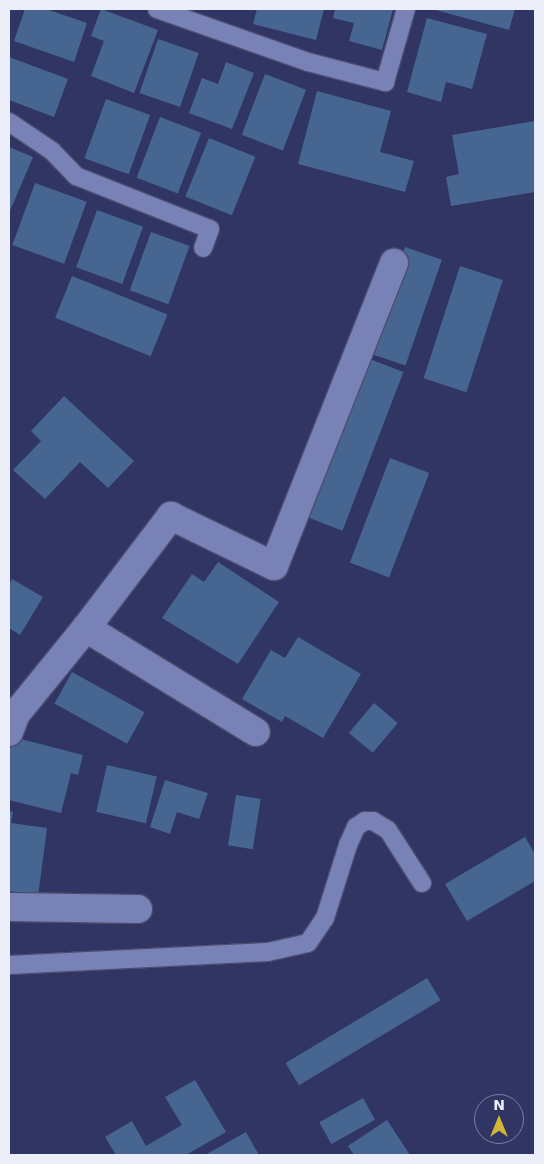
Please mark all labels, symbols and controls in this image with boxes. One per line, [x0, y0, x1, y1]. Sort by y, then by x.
north arrow [474, 1094, 524, 1144]
text: N [493, 1097, 505, 1113]

